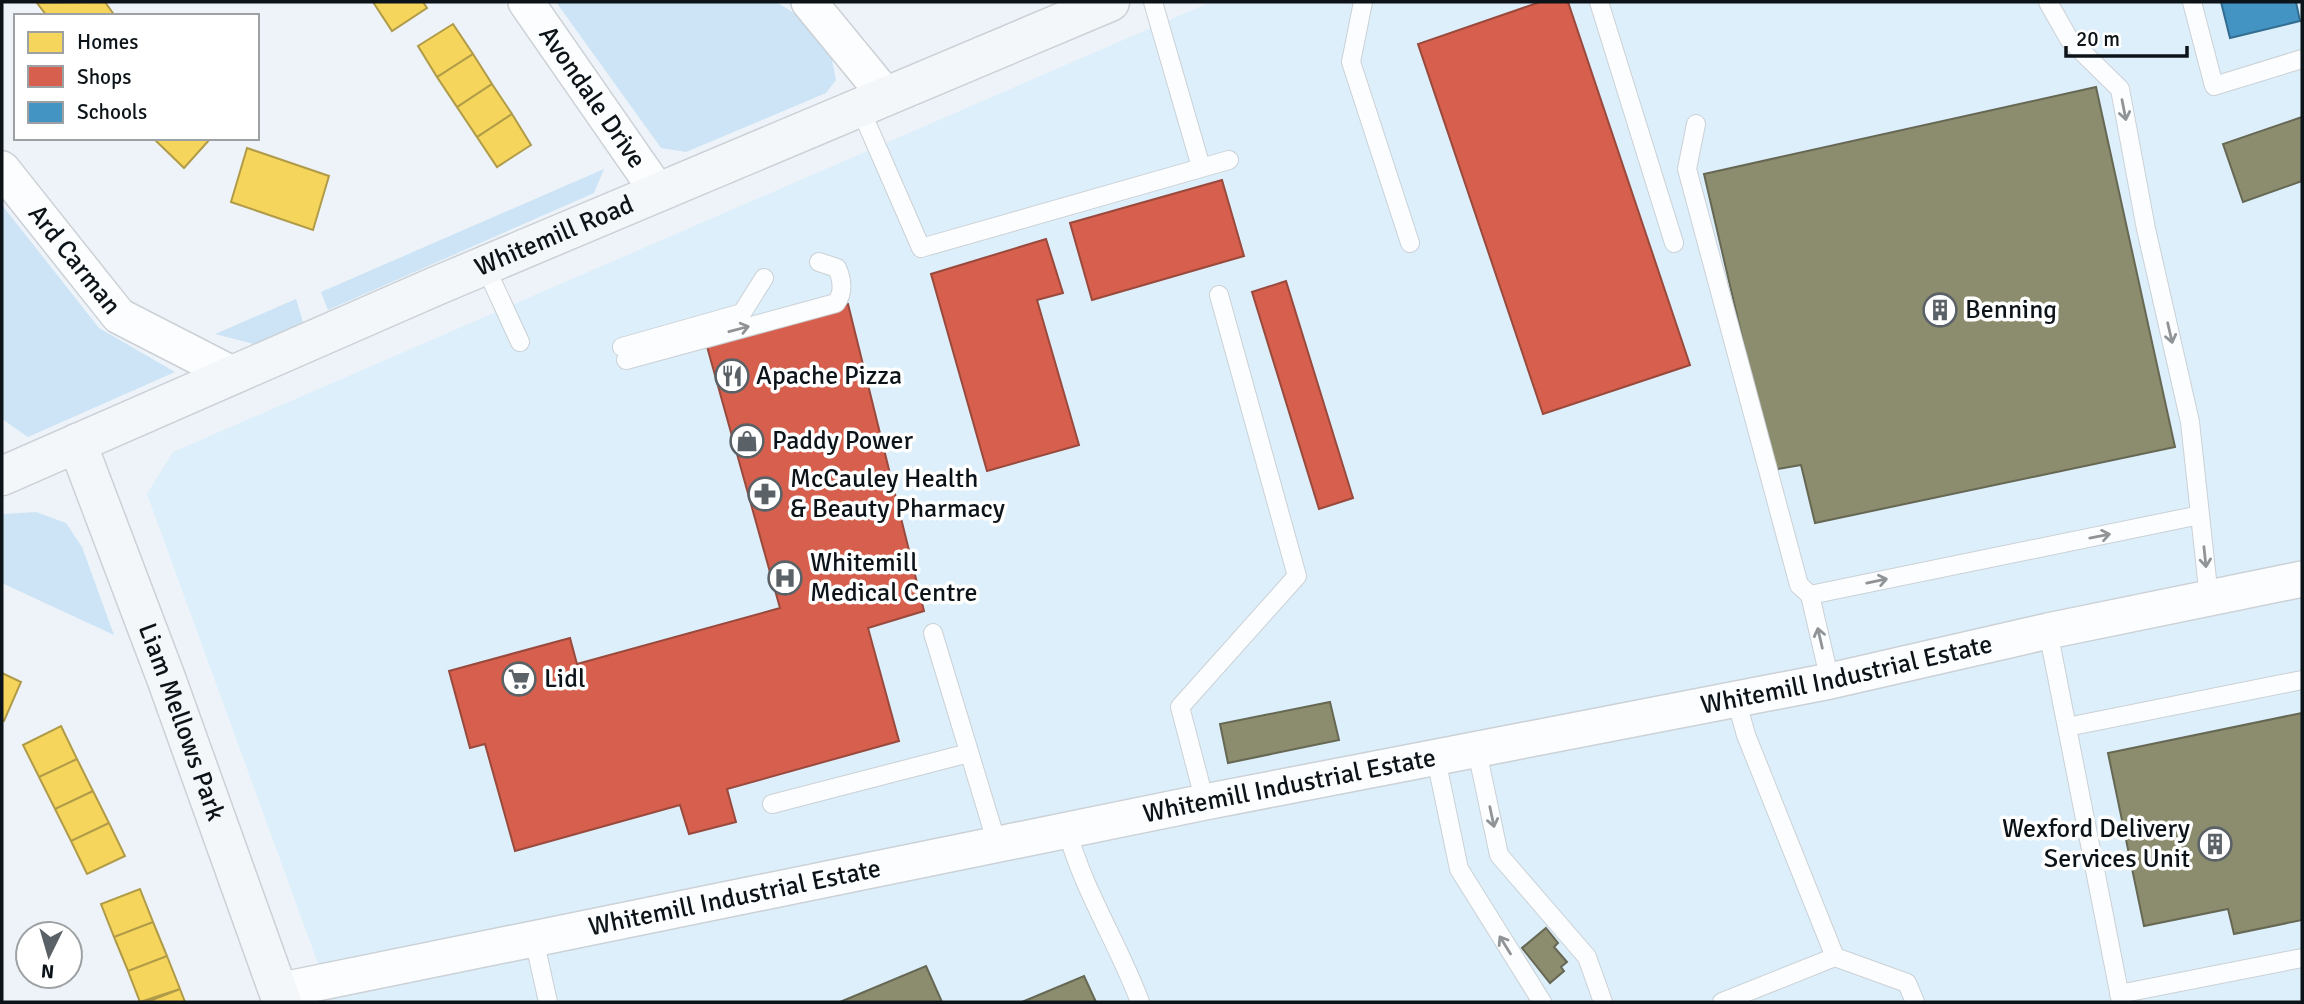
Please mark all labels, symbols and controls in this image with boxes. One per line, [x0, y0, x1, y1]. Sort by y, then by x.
legend [14, 14, 259, 140]
scale bar [2066, 14, 2187, 58]
street label: Avondale Drive [532, 20, 653, 175]
text: 20 m [2076, 26, 2120, 52]
text: Homes [77, 29, 139, 55]
text: Shops [77, 64, 131, 90]
one-way arrow [2118, 98, 2131, 121]
text: Schools [77, 99, 147, 125]
street label: Whitemill Road [470, 189, 638, 284]
street label: Ard Carman [21, 198, 128, 321]
building icon: Benning [1921, 291, 1959, 329]
place label: Benning [1965, 294, 2057, 326]
one-way arrow [2163, 321, 2177, 344]
one-way arrow [727, 322, 750, 335]
restaurant icon: Apache Pizza [713, 357, 751, 395]
place label: Apache Pizza [756, 360, 902, 392]
shop icon: Paddy Power [728, 422, 766, 460]
place label: Paddy Power [772, 425, 913, 457]
place label: McCauley Health & Beauty Pharmacy [790, 463, 1005, 525]
pharmacy icon: McCauley Health & Beauty Pharmacy [746, 475, 784, 513]
one-way arrow [2088, 528, 2111, 542]
one-way arrow [2198, 545, 2211, 568]
place label: Whitemill Medical Centre [810, 547, 977, 609]
hospital icon: Whitemill Medical Centre [766, 559, 804, 597]
one-way arrow [1865, 574, 1888, 588]
street label: Liam Mellows Park [131, 619, 232, 825]
one-way arrow [1813, 627, 1826, 650]
street label: Whitemill Industrial Estate [1698, 628, 1996, 722]
supermarket icon: Lidl [500, 660, 538, 698]
place label: Lidl [544, 663, 586, 695]
street label: Whitemill Industrial Estate [1140, 742, 1438, 830]
one-way arrow [1485, 805, 1499, 828]
place label: Wexford Delivery Services Unit [2002, 813, 2190, 875]
building icon: Wexford Delivery Services Unit [2196, 825, 2234, 863]
street label: Whitemill Industrial Estate [586, 853, 884, 943]
north arrow [14, 920, 84, 990]
one-way arrow [1498, 935, 1512, 955]
text: N [40, 958, 55, 983]

